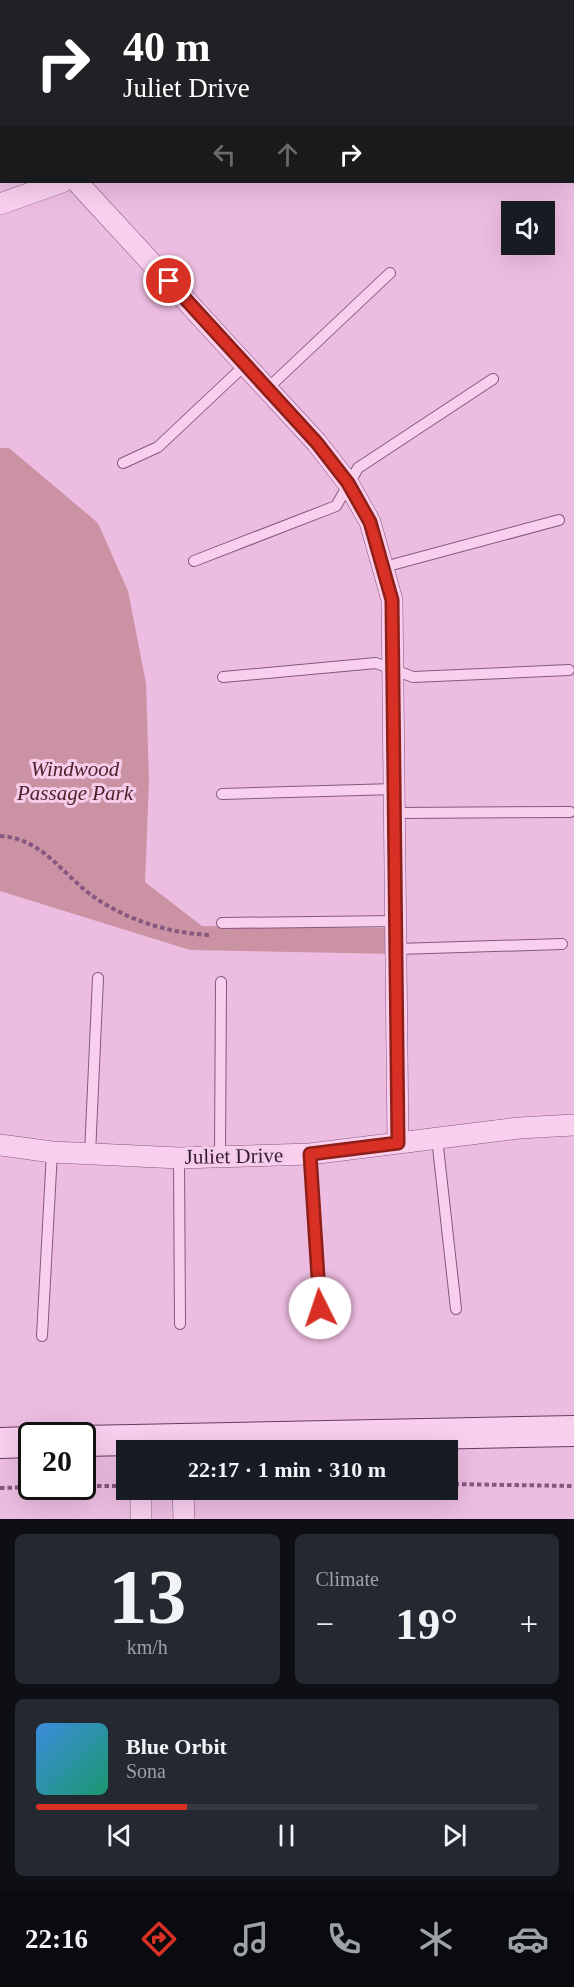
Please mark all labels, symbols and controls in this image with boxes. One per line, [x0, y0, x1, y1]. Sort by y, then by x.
icon: right [24, 24, 102, 102]
text: 40 m [123, 24, 211, 70]
text: Juliet Drive [123, 73, 250, 103]
icon: left [208, 138, 241, 171]
icon: ahead [271, 138, 304, 171]
icon: right [334, 138, 367, 171]
map controls [501, 201, 555, 255]
button: sound [501, 201, 555, 255]
pin [143, 255, 194, 306]
icon: arrive [152, 264, 185, 297]
park label: Windwood Passage Park [16, 757, 134, 805]
street label: Juliet Drive [185, 1143, 283, 1169]
position arrow [288, 1276, 352, 1340]
speed limit sign: 20 [18, 1422, 96, 1500]
text: 22:17 · 1 min · 310 m [188, 1457, 386, 1482]
text: 13 [108, 1553, 186, 1640]
text: Climate [316, 1568, 379, 1590]
text: 19° [395, 1599, 458, 1649]
text: − [316, 1606, 334, 1642]
text: + [519, 1606, 538, 1642]
text: km/h [127, 1636, 168, 1658]
text: Blue Orbit [126, 1734, 227, 1759]
text: Sona [126, 1760, 166, 1782]
icon: previous [103, 1819, 136, 1852]
icon: pause [270, 1819, 303, 1852]
icon: next [438, 1819, 471, 1852]
icon: directions [138, 1918, 180, 1960]
icon: music [230, 1918, 272, 1960]
icon: phone [323, 1918, 365, 1960]
icon: climate [415, 1918, 457, 1960]
icon: car [507, 1918, 549, 1960]
text: 22:16 [25, 1924, 88, 1954]

